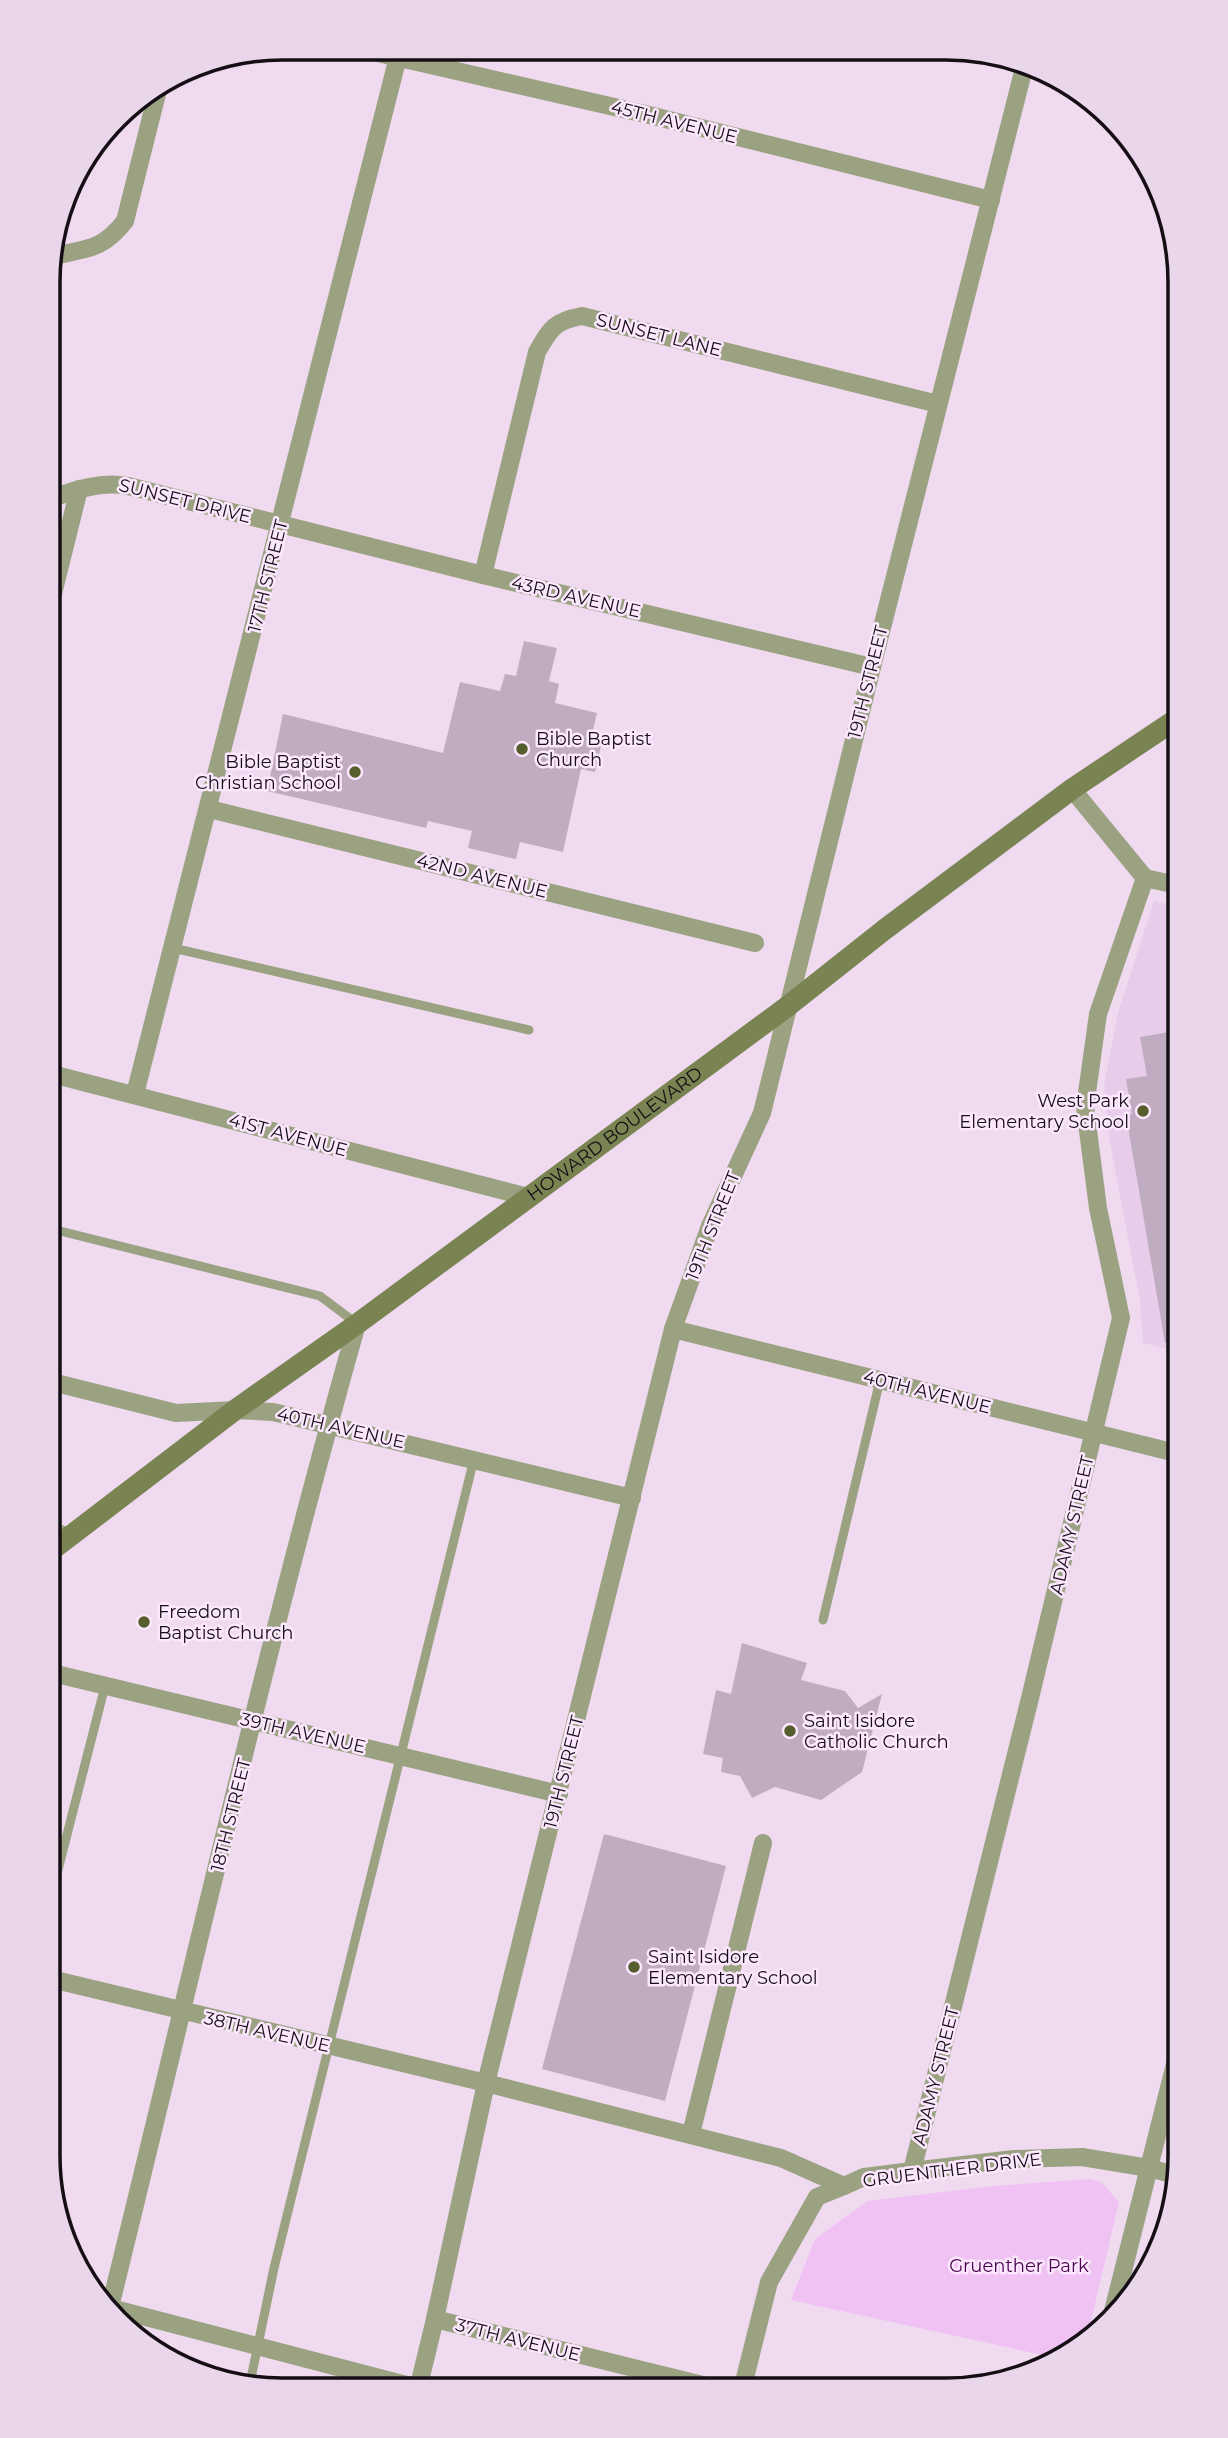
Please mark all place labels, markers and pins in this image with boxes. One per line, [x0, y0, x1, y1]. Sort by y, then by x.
place label: Bible Baptist Church [536, 728, 652, 771]
marker: Bible Baptist Church [514, 741, 530, 757]
place label: Bible Baptist Christian School [195, 751, 341, 794]
marker: Bible Baptist Christian School [347, 764, 363, 780]
place label: West Park Elementary School [959, 1090, 1129, 1133]
marker: West Park Elementary School [1135, 1103, 1151, 1119]
place label: Freedom Baptist Church [158, 1601, 294, 1644]
marker: Freedom Baptist Church [136, 1614, 152, 1630]
place label: Saint Isidore Catholic Church [804, 1710, 949, 1753]
marker: Saint Isidore Catholic Church [782, 1723, 798, 1739]
place label: Saint Isidore Elementary School [648, 1946, 818, 1989]
marker: Saint Isidore Elementary School [626, 1959, 642, 1975]

